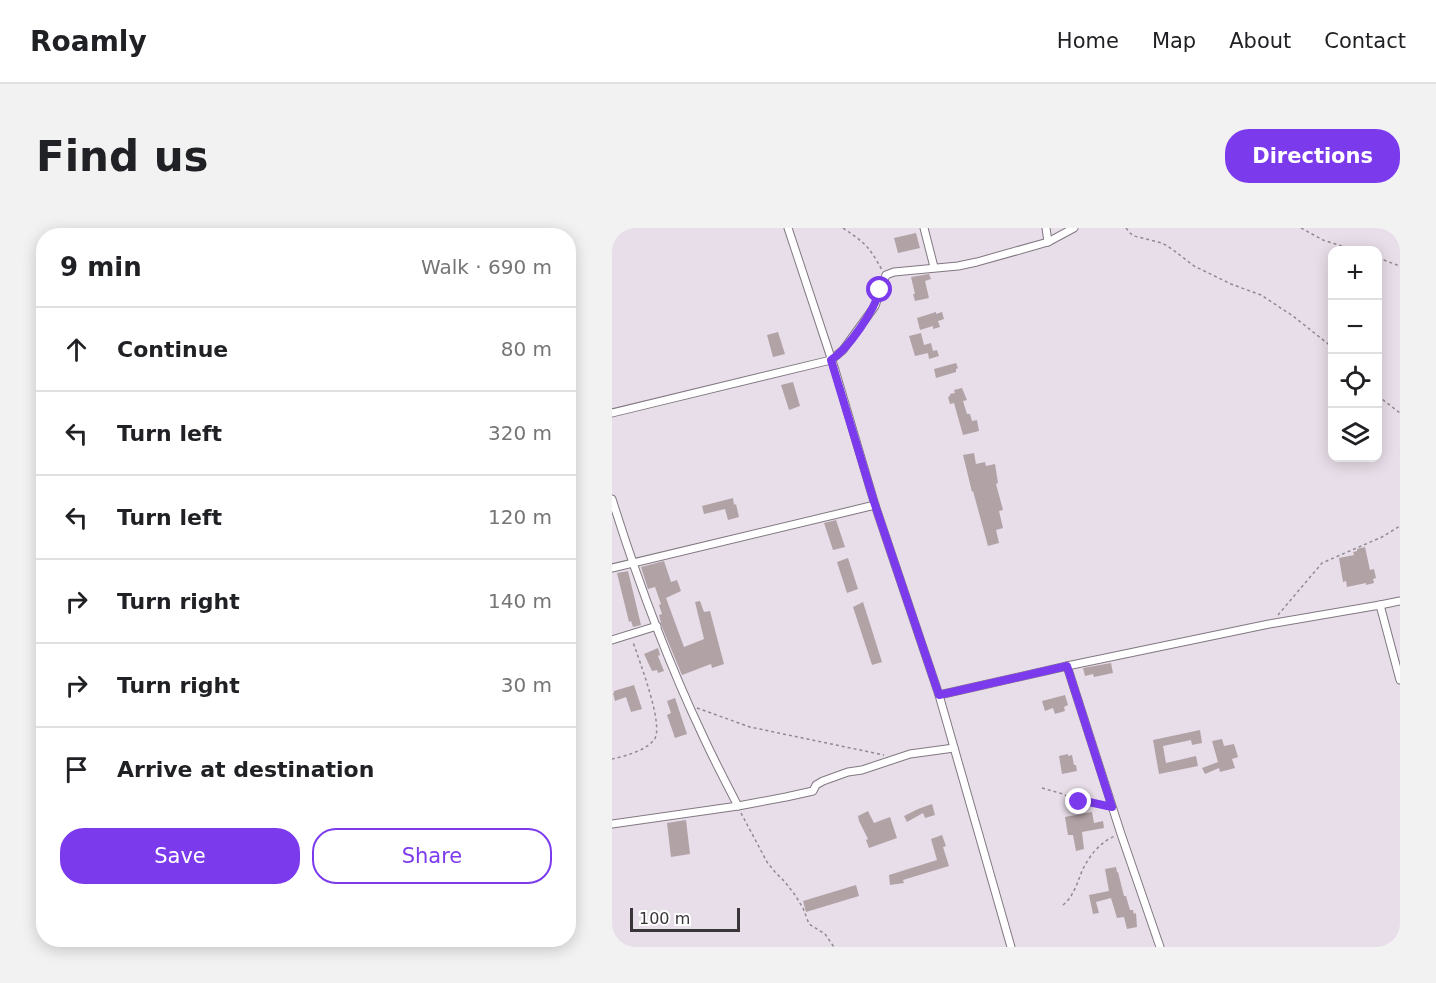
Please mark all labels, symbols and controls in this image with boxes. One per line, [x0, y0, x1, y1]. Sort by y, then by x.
text: Roamly [30, 25, 147, 58]
text: Home [1057, 29, 1119, 53]
text: Map [1152, 29, 1196, 53]
text: About [1229, 29, 1291, 53]
text: Contact [1324, 29, 1406, 53]
button: Directions [1225, 129, 1400, 183]
text: Find us [36, 132, 209, 181]
map controls [1328, 246, 1382, 462]
button: + [1328, 246, 1382, 300]
text: 9 min [60, 252, 142, 282]
text: Walk · 690 m [421, 255, 552, 279]
route start [866, 276, 892, 302]
button: − [1328, 300, 1382, 354]
icon: ahead [60, 333, 93, 366]
text: Continue [117, 337, 228, 362]
text: 80 m [501, 337, 552, 361]
button: locate [1328, 354, 1382, 408]
button: layers [1328, 408, 1382, 462]
icon: left [60, 417, 93, 450]
text: Turn left [117, 421, 222, 446]
text: 320 m [488, 421, 552, 445]
icon: left [60, 501, 93, 534]
text: Turn left [117, 505, 222, 530]
text: 120 m [488, 505, 552, 529]
icon: right [60, 585, 93, 618]
text: Turn right [117, 589, 240, 614]
text: 140 m [488, 589, 552, 613]
icon: right [60, 669, 93, 702]
text: Turn right [117, 673, 240, 698]
text: 30 m [501, 673, 552, 697]
icon: arrive [60, 753, 93, 786]
text: Arrive at destination [117, 757, 374, 782]
route end [1065, 788, 1091, 814]
button: Save [60, 828, 300, 884]
button: Share [312, 828, 552, 884]
scale bar [630, 905, 740, 932]
text: 100 m [639, 909, 690, 928]

